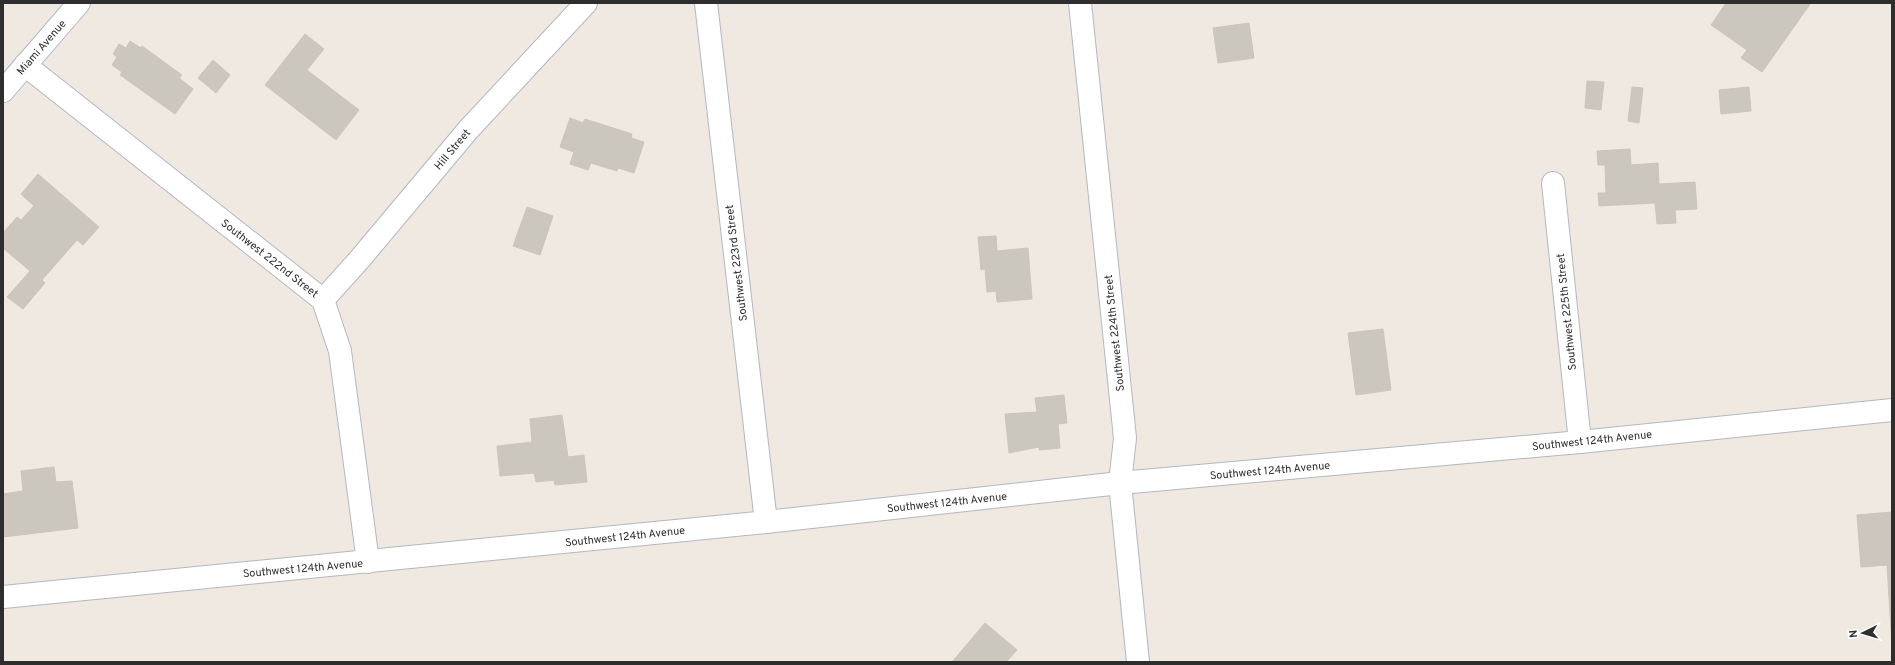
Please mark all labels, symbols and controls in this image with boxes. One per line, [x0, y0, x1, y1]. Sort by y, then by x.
street label: Miami Avenue [14, 17, 70, 78]
street label: Hill Street [432, 126, 474, 173]
street label: Southwest 223rd Street [723, 204, 751, 322]
street label: Southwest 222nd Street [218, 216, 321, 301]
street label: Southwest 225th Street [1554, 253, 1580, 371]
street label: Southwest 224th Street [1102, 274, 1128, 392]
street label: Southwest 124th Avenue [1531, 428, 1653, 454]
street label: Southwest 124th Avenue [1209, 459, 1331, 483]
street label: Southwest 124th Avenue [886, 490, 1008, 516]
street label: Southwest 124th Avenue [564, 524, 686, 550]
street label: Southwest 124th Avenue [242, 557, 364, 581]
north arrow [1843, 613, 1883, 653]
text: N [1847, 629, 1861, 638]

